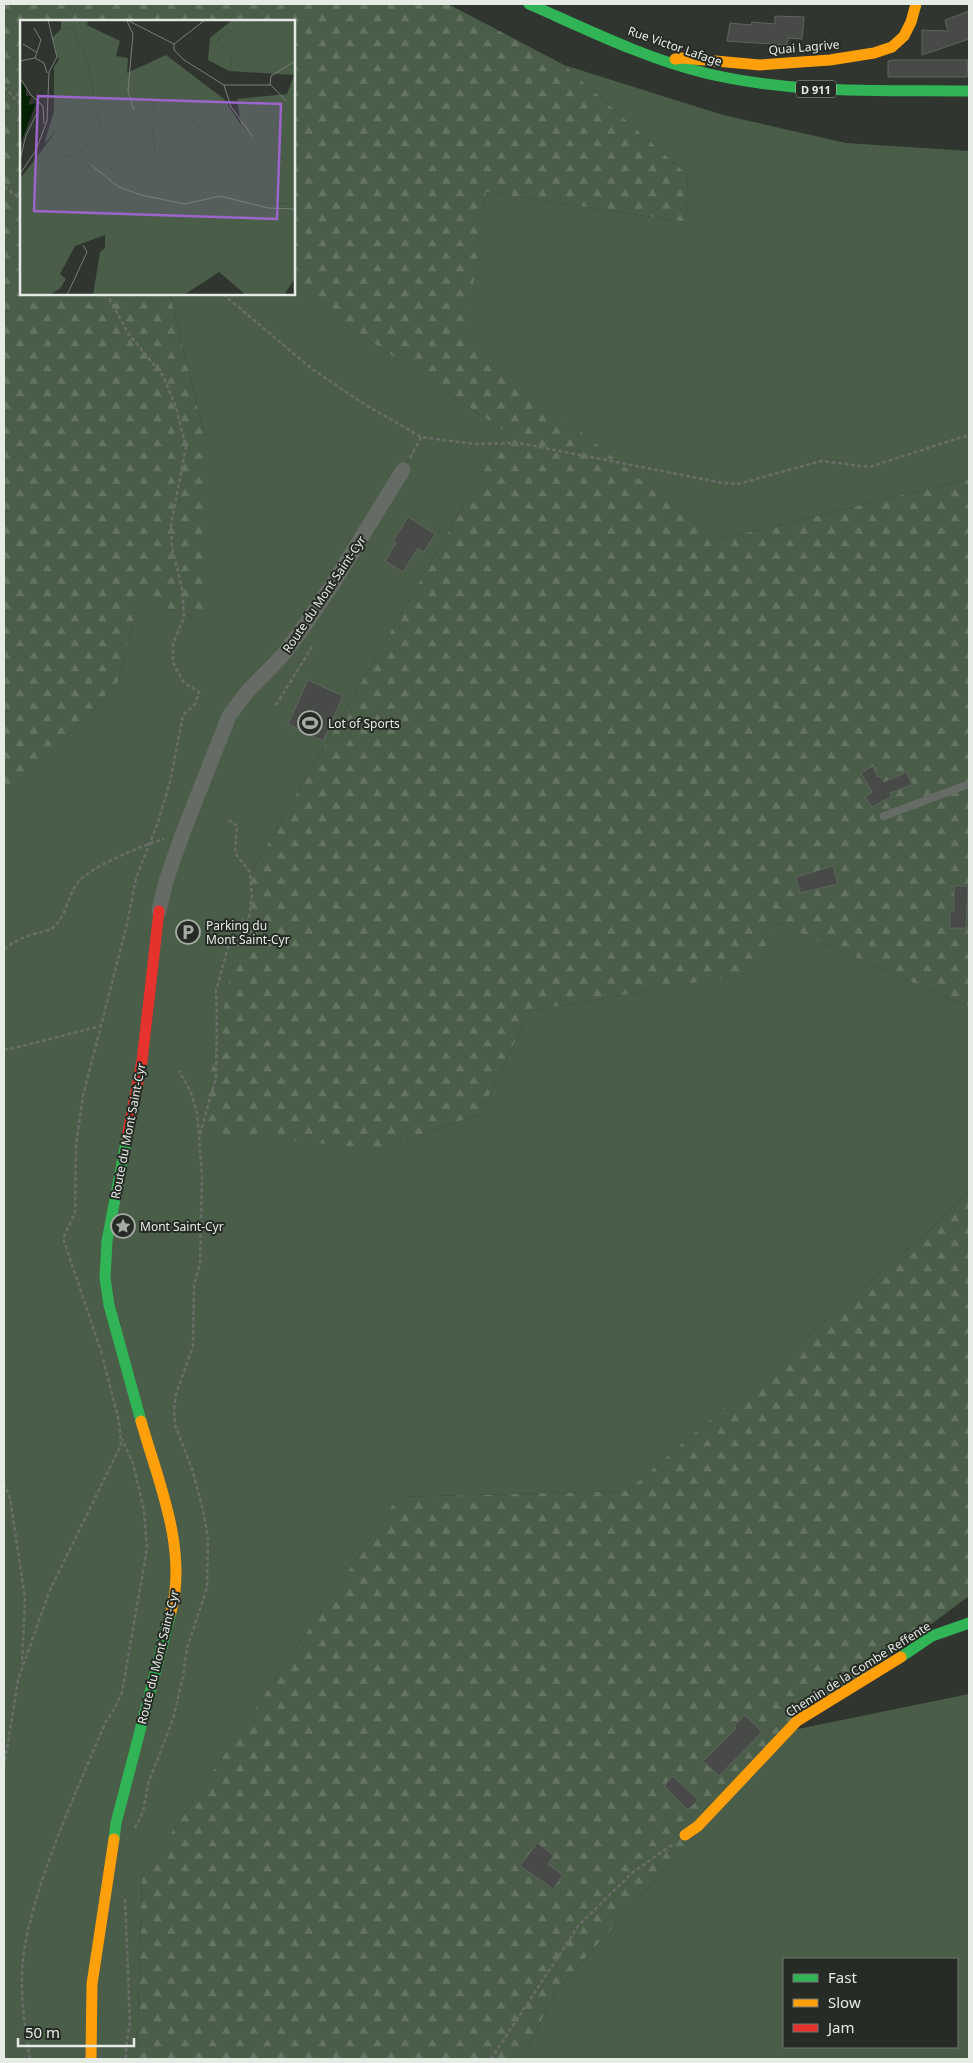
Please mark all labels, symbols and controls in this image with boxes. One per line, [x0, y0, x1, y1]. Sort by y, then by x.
inset map [20, 20, 295, 295]
street label: Rue Victor Lafage [626, 22, 725, 70]
street label: Quai Lagrive [768, 35, 840, 59]
road number: D 911 [796, 80, 836, 98]
street label: Route du Mont Saint-Cyr [278, 532, 370, 656]
sports icon: Lot of Sports [297, 710, 323, 736]
place label: Lot of Sports [328, 715, 400, 732]
place label: Parking du Mont Saint-Cyr [206, 917, 290, 948]
parking icon: Parking du Mont Saint-Cyr [175, 919, 201, 945]
street label: Route du Mont Saint-Cyr [106, 1062, 150, 1200]
place icon: Mont Saint-Cyr [110, 1213, 136, 1239]
place label: Mont Saint-Cyr [140, 1218, 224, 1235]
street label: Route du Mont Saint-Cyr [133, 1588, 183, 1726]
street label: Chemin de la Combe Reffente [782, 1617, 934, 1721]
legend [783, 1958, 958, 2048]
text: Fast [828, 1967, 857, 1987]
text: Slow [828, 1992, 861, 2012]
scale bar [18, 2016, 134, 2048]
text: Jam [826, 2017, 855, 2037]
text: 50 m [25, 2022, 60, 2042]

